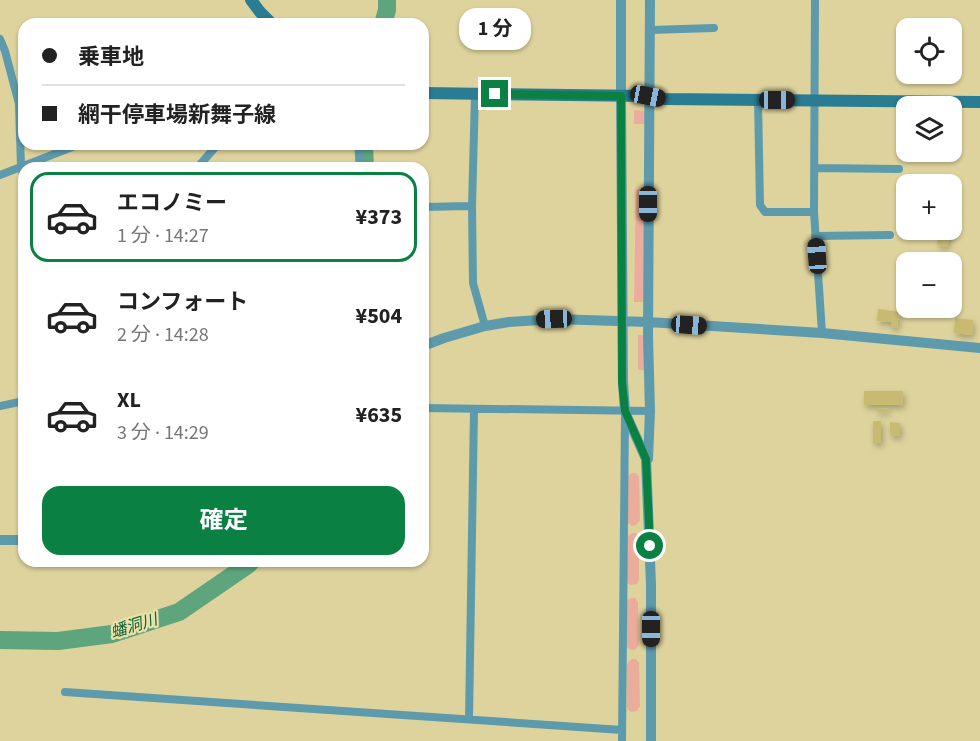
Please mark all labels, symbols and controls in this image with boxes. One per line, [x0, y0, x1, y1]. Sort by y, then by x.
callout: 1 分 [459, 7, 531, 49]
text: 1 分 [478, 15, 512, 43]
map controls [896, 18, 962, 318]
button: locate [896, 18, 962, 84]
text: 乗車地 [78, 41, 144, 73]
route end [481, 80, 508, 107]
car [629, 84, 667, 108]
car [759, 91, 795, 109]
button: layers [896, 96, 962, 162]
text: 網干停車場新舞子線 [78, 99, 276, 131]
button: + [896, 174, 962, 240]
car [639, 186, 657, 222]
text: エコノミー [117, 187, 227, 219]
icon: car [45, 190, 99, 244]
text: ¥373 [356, 201, 402, 233]
text: 1 分 · 14:27 [117, 222, 209, 250]
car [807, 237, 827, 275]
button: − [896, 252, 962, 318]
text: コンフォート [117, 286, 248, 318]
icon: car [45, 289, 99, 343]
text: ¥504 [356, 300, 402, 332]
car [536, 309, 572, 329]
car [670, 315, 708, 335]
text: 2 分 · 14:28 [117, 321, 209, 349]
text: XL [117, 384, 141, 416]
icon: car [45, 388, 99, 442]
text: ¥635 [356, 399, 402, 431]
text: 3 分 · 14:29 [117, 419, 209, 447]
button: 確定 [42, 486, 405, 555]
route start [636, 532, 663, 559]
water label: 蟠洞川 [108, 608, 162, 644]
car [642, 611, 660, 647]

